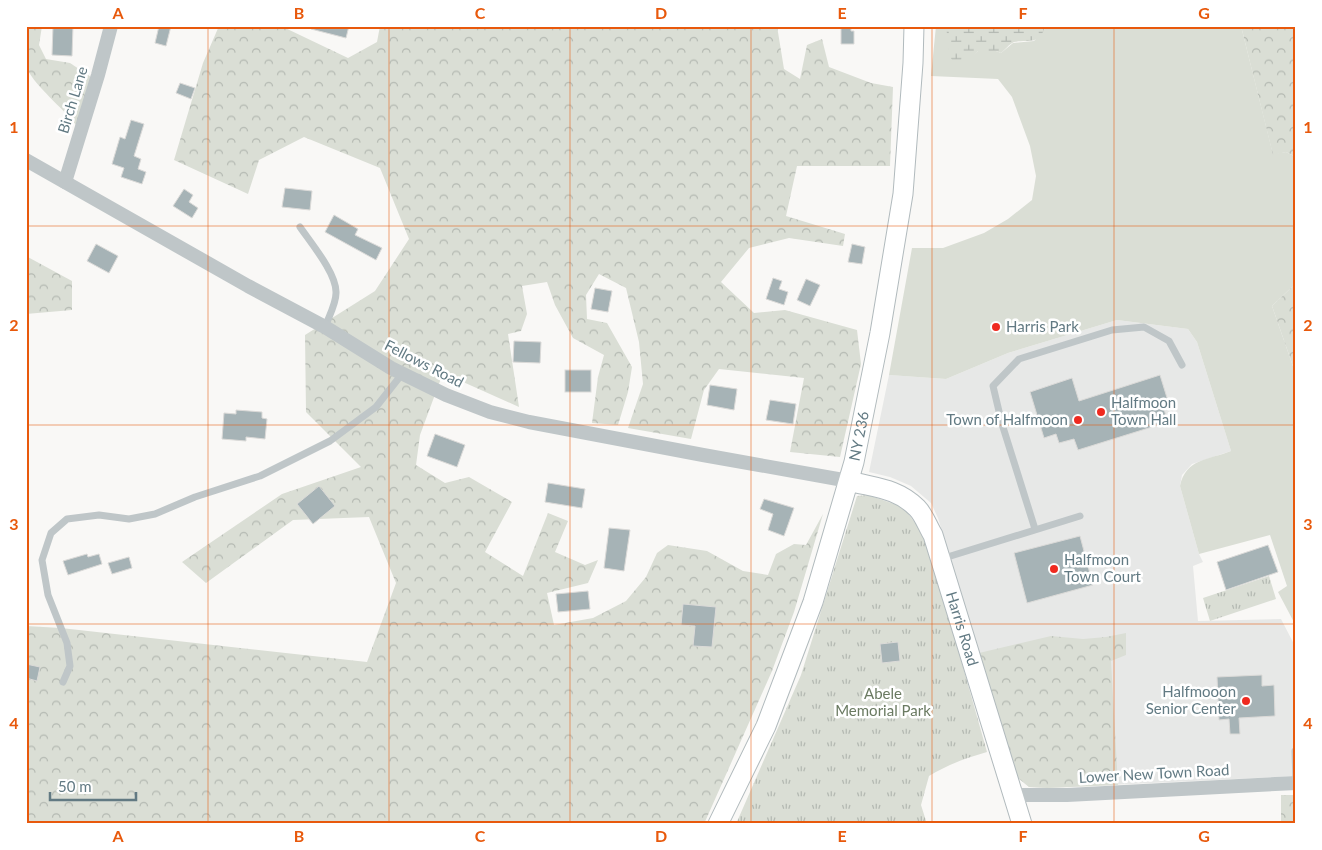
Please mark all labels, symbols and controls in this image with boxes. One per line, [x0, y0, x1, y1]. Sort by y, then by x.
text: A [111, 3, 124, 22]
text: B [294, 3, 304, 22]
text: C [475, 3, 486, 22]
text: D [655, 3, 667, 22]
text: E [837, 3, 847, 22]
text: F [1018, 3, 1028, 22]
text: G [1198, 3, 1210, 22]
street label: Birch Lane [53, 64, 91, 135]
text: 1 [9, 117, 19, 136]
text: 1 [1303, 117, 1313, 136]
text: 2 [9, 315, 19, 334]
text: 2 [1303, 315, 1313, 334]
place label: Harris Park [1006, 317, 1079, 335]
marker: Harris Park [990, 321, 1002, 333]
street label: Fellows Road [382, 335, 467, 391]
place label: Halfmoon Town Hall [1111, 393, 1176, 428]
marker: Halfmoon Town Hall [1095, 406, 1107, 418]
street label: NY 236 [844, 409, 872, 462]
place label: Town of Halfmoon [946, 410, 1068, 428]
marker: Town of Halfmoon [1072, 414, 1084, 426]
text: 3 [9, 514, 19, 533]
text: 3 [1303, 514, 1313, 533]
place label: Halfmoon Town Court [1064, 550, 1142, 585]
marker: Halfmoon Town Court [1048, 563, 1060, 575]
street label: Harris Road [943, 589, 983, 668]
place label: Halfmooon Senior Center [1146, 682, 1237, 717]
park label: Abele Memorial Park [835, 684, 931, 719]
marker: Halfmooon Senior Center [1240, 695, 1252, 707]
text: 4 [9, 713, 19, 732]
text: 4 [1303, 713, 1313, 732]
street label: Lower New Town Road [1078, 760, 1230, 786]
scale bar [50, 770, 136, 802]
text: 50 m [58, 777, 92, 795]
text: A [111, 826, 124, 845]
text: B [294, 826, 304, 845]
text: C [475, 826, 486, 845]
text: D [655, 826, 667, 845]
text: E [837, 826, 847, 845]
text: F [1018, 826, 1028, 845]
text: G [1198, 826, 1210, 845]

